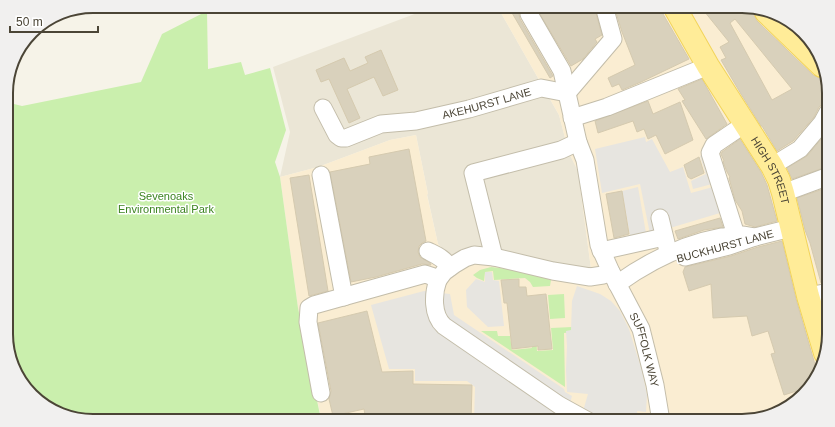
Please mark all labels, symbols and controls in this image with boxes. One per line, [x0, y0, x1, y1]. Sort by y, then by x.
scale bar [10, 8, 98, 34]
text: 50 m [16, 15, 43, 29]
street label: AKEHURST LANE [441, 85, 532, 121]
street label: HIGH STREET [749, 134, 792, 205]
park label: Sevenoaks Environmental Park [118, 190, 214, 215]
street label: BUCKHURST LANE [675, 227, 775, 265]
street label: SUFFOLK WAY [627, 310, 661, 389]

